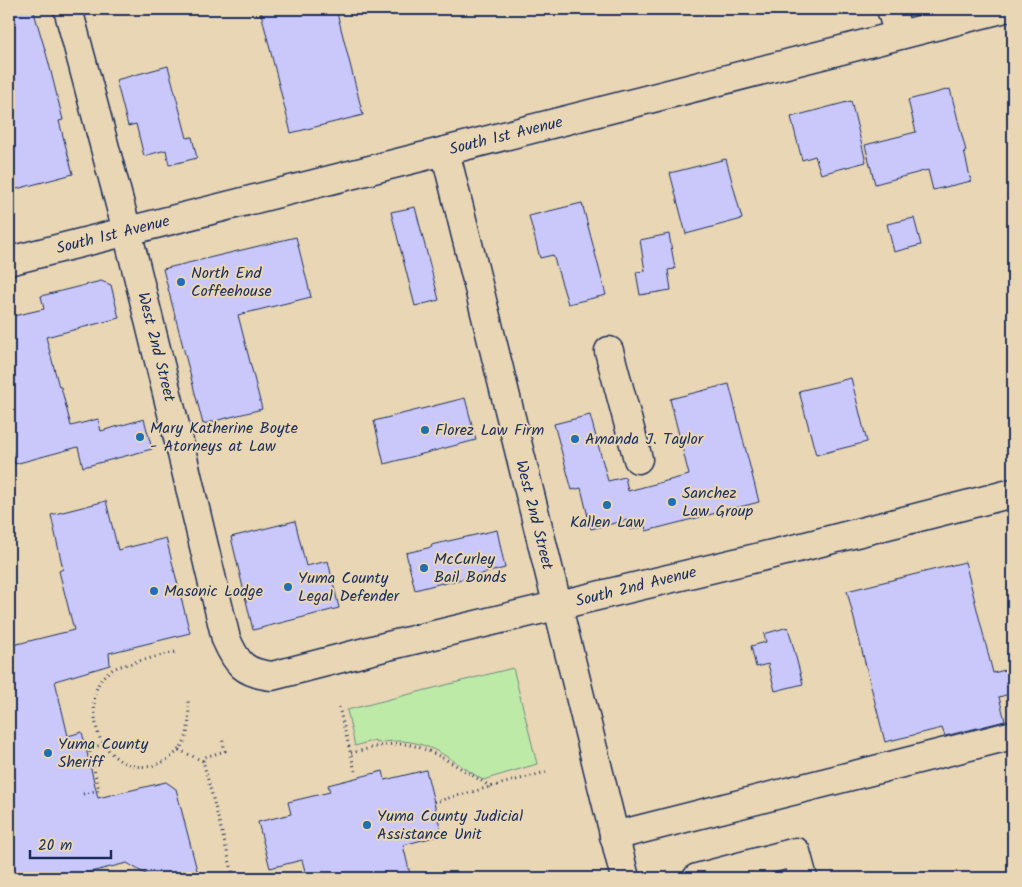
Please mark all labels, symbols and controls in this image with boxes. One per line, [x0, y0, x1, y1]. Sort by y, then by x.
street label: South 1st Avenue [447, 110, 565, 162]
street label: South 1st Avenue [54, 209, 172, 261]
place label: North End Coffeehouse [191, 261, 272, 304]
marker: North End Coffeehouse [175, 276, 187, 288]
street label: West 2nd Street [130, 290, 182, 405]
place label: Mary Katherine Boyte - Atorneys at Law [150, 416, 298, 459]
place label: Florez Law Firm [435, 418, 544, 443]
marker: Florez Law Firm [419, 424, 431, 436]
place label: Amanda J. Taylor [585, 427, 705, 452]
marker: Mary Katherine Boyte - Atorneys at Law [134, 431, 146, 443]
marker: Amanda J. Taylor [569, 433, 581, 445]
street label: West 2nd Street [508, 458, 560, 573]
place label: Sanchez Law Group [682, 481, 753, 524]
marker: Sanchez Law Group [666, 496, 678, 508]
marker: Kallen Law [601, 499, 613, 511]
place label: Kallen Law [570, 510, 644, 535]
place label: McCurley Bail Bonds [434, 547, 507, 590]
street label: South 2nd Avenue [573, 560, 699, 614]
marker: McCurley Bail Bonds [418, 562, 430, 574]
place label: Yuma County Legal Defender [298, 566, 401, 609]
place label: Masonic Lodge [164, 579, 263, 604]
marker: Yuma County Legal Defender [282, 581, 294, 593]
marker: Masonic Lodge [148, 585, 160, 597]
place label: Yuma County Sheriff [58, 732, 149, 775]
marker: Yuma County Sheriff [42, 747, 54, 759]
place label: Yuma County Judicial Assistance Unit [377, 804, 523, 847]
marker: Yuma County Judicial Assistance Unit [361, 819, 373, 831]
scale bar [30, 827, 111, 859]
text: 20 m [38, 834, 72, 858]

